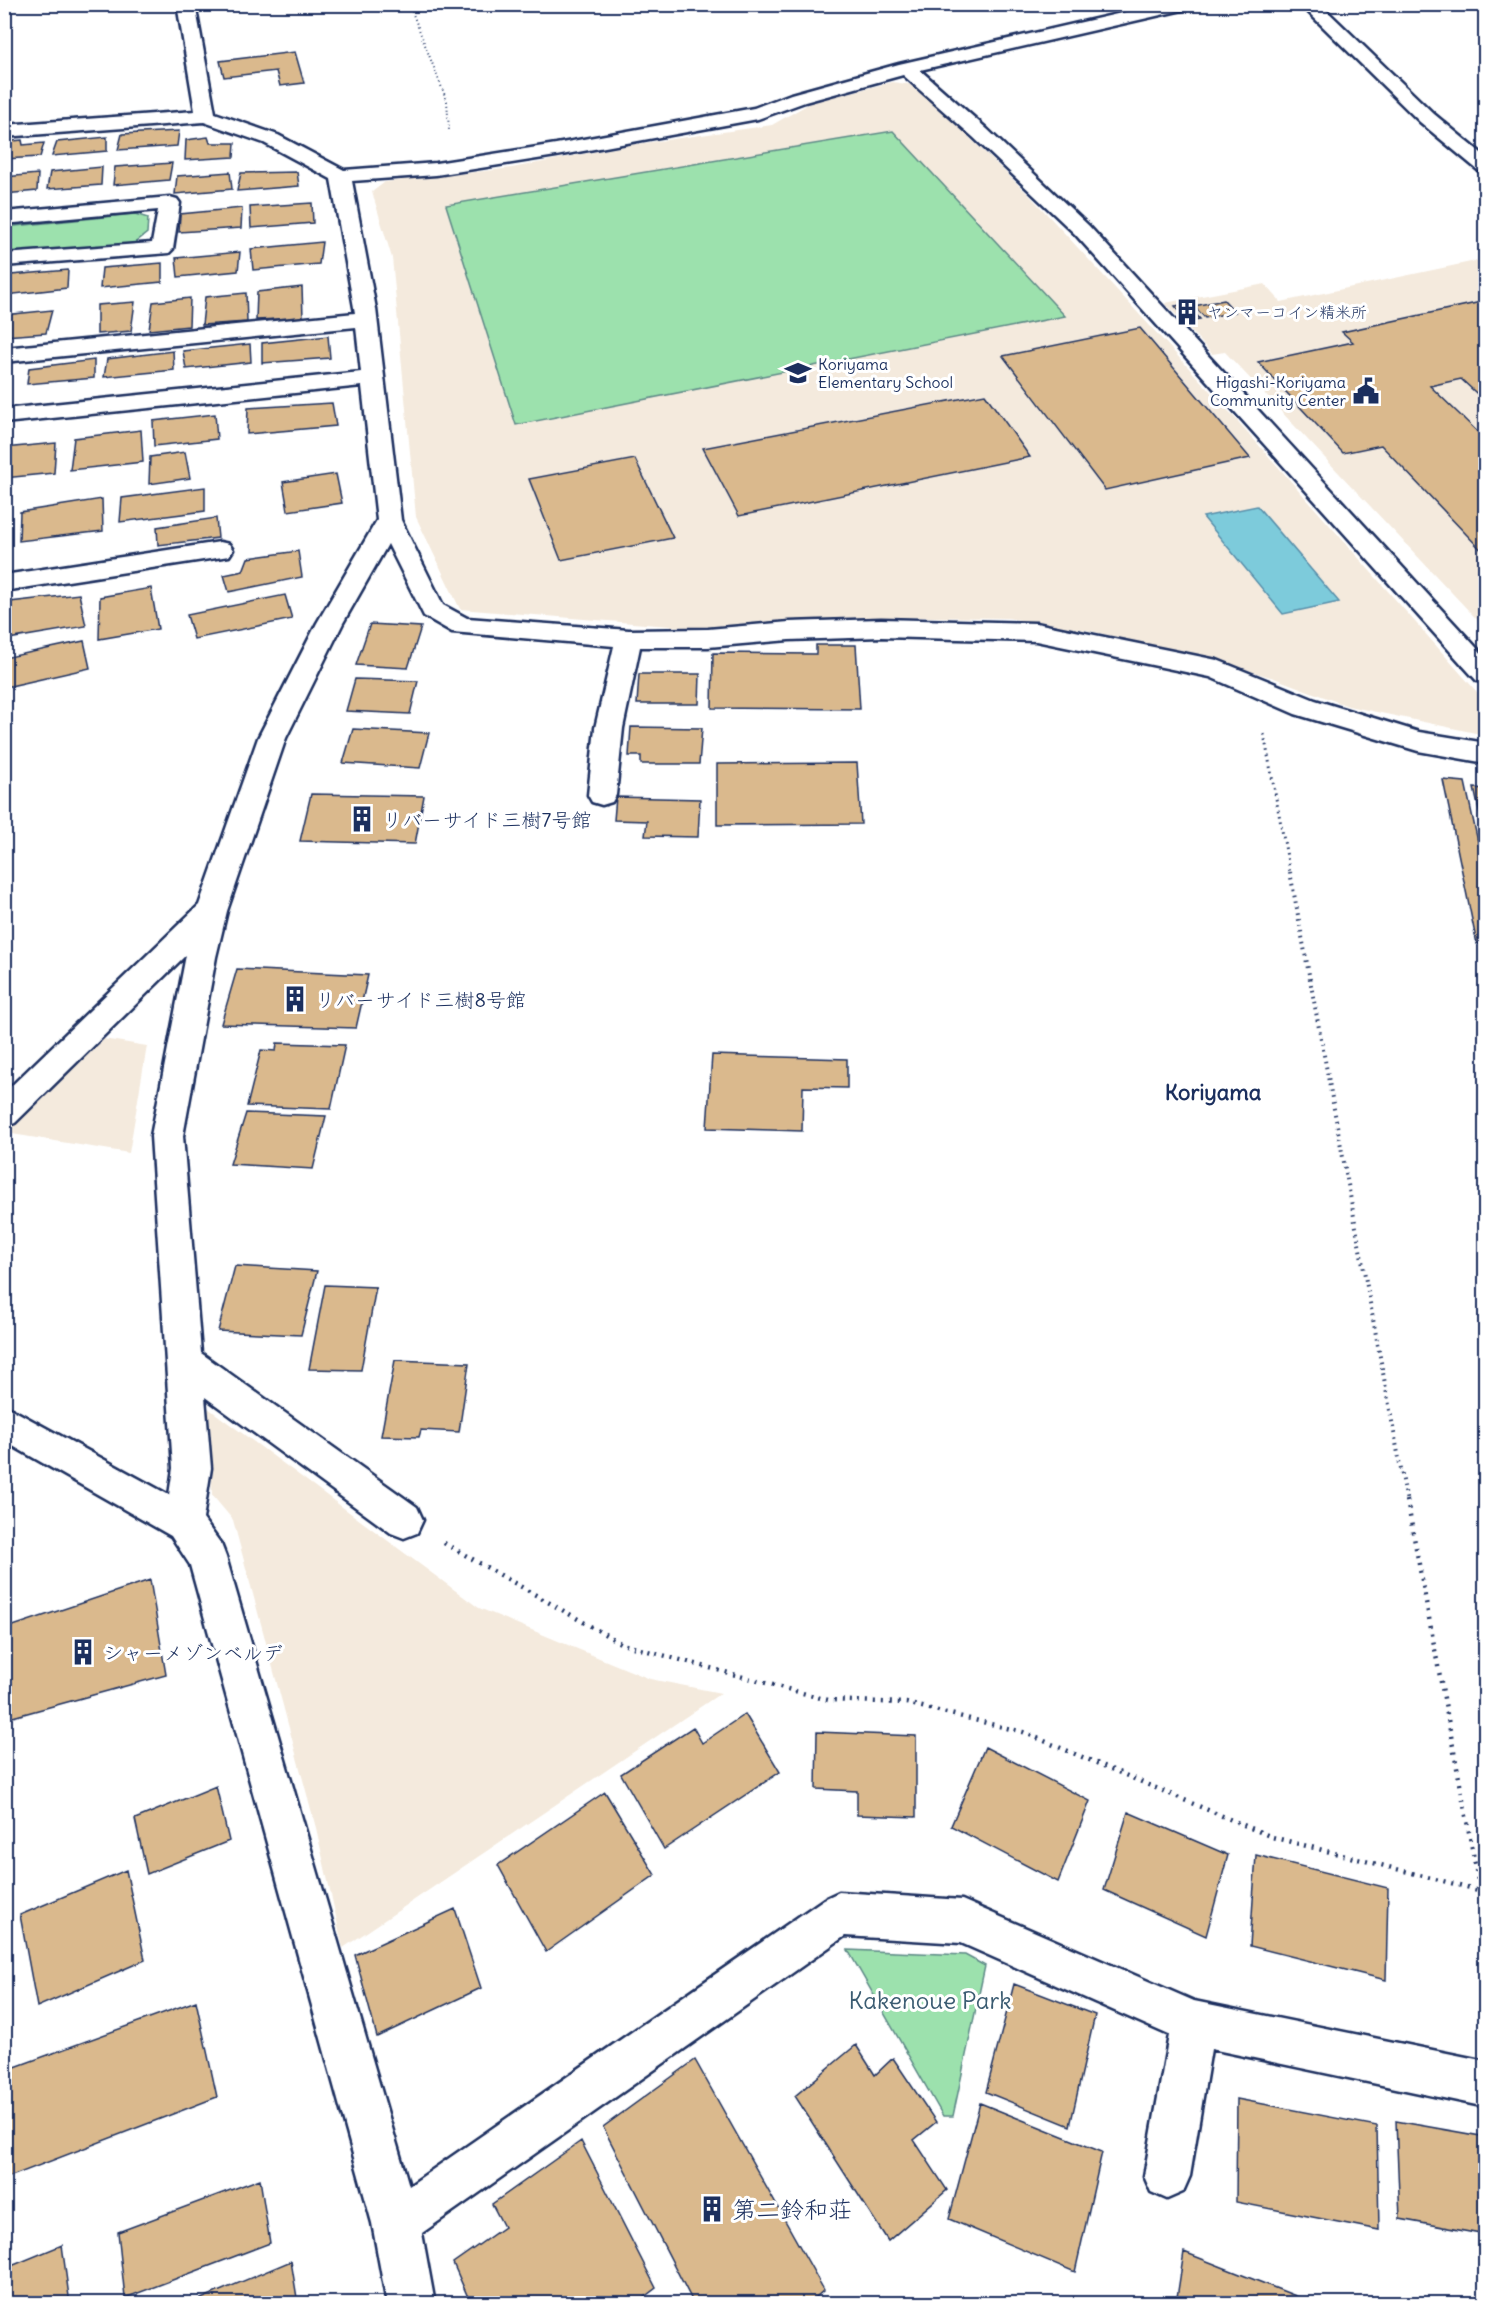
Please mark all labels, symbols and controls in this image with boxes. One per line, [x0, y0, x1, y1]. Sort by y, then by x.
building icon: ヤンマーコイン精米所 [1172, 297, 1202, 327]
place label: ヤンマーコイン精米所 [1207, 302, 1367, 322]
place label: Koriyama Elementary School [818, 354, 953, 392]
school or university icon: Koriyama Elementary School [783, 358, 813, 388]
place label: Higashi-Koriyama Community Center [1210, 372, 1346, 410]
public building icon: Higashi-Koriyama Community Center [1351, 376, 1381, 406]
building icon: リバーサイド三樹7号館 [347, 804, 377, 834]
place label: リバーサイド三樹7号館 [382, 807, 591, 832]
building icon: リバーサイド三樹8号館 [280, 984, 310, 1014]
place label: リバーサイド三樹8号館 [315, 987, 526, 1012]
district label: Koriyama [1165, 1078, 1262, 1106]
building icon: シャーメゾンベルデ [68, 1637, 98, 1667]
place label: シャーメゾンベルデ [103, 1640, 283, 1665]
park label: Kakenoue Park [849, 1985, 1011, 2015]
building icon: 第二鈴和荘 [697, 2194, 727, 2224]
place label: 第二鈴和荘 [732, 2194, 852, 2224]

